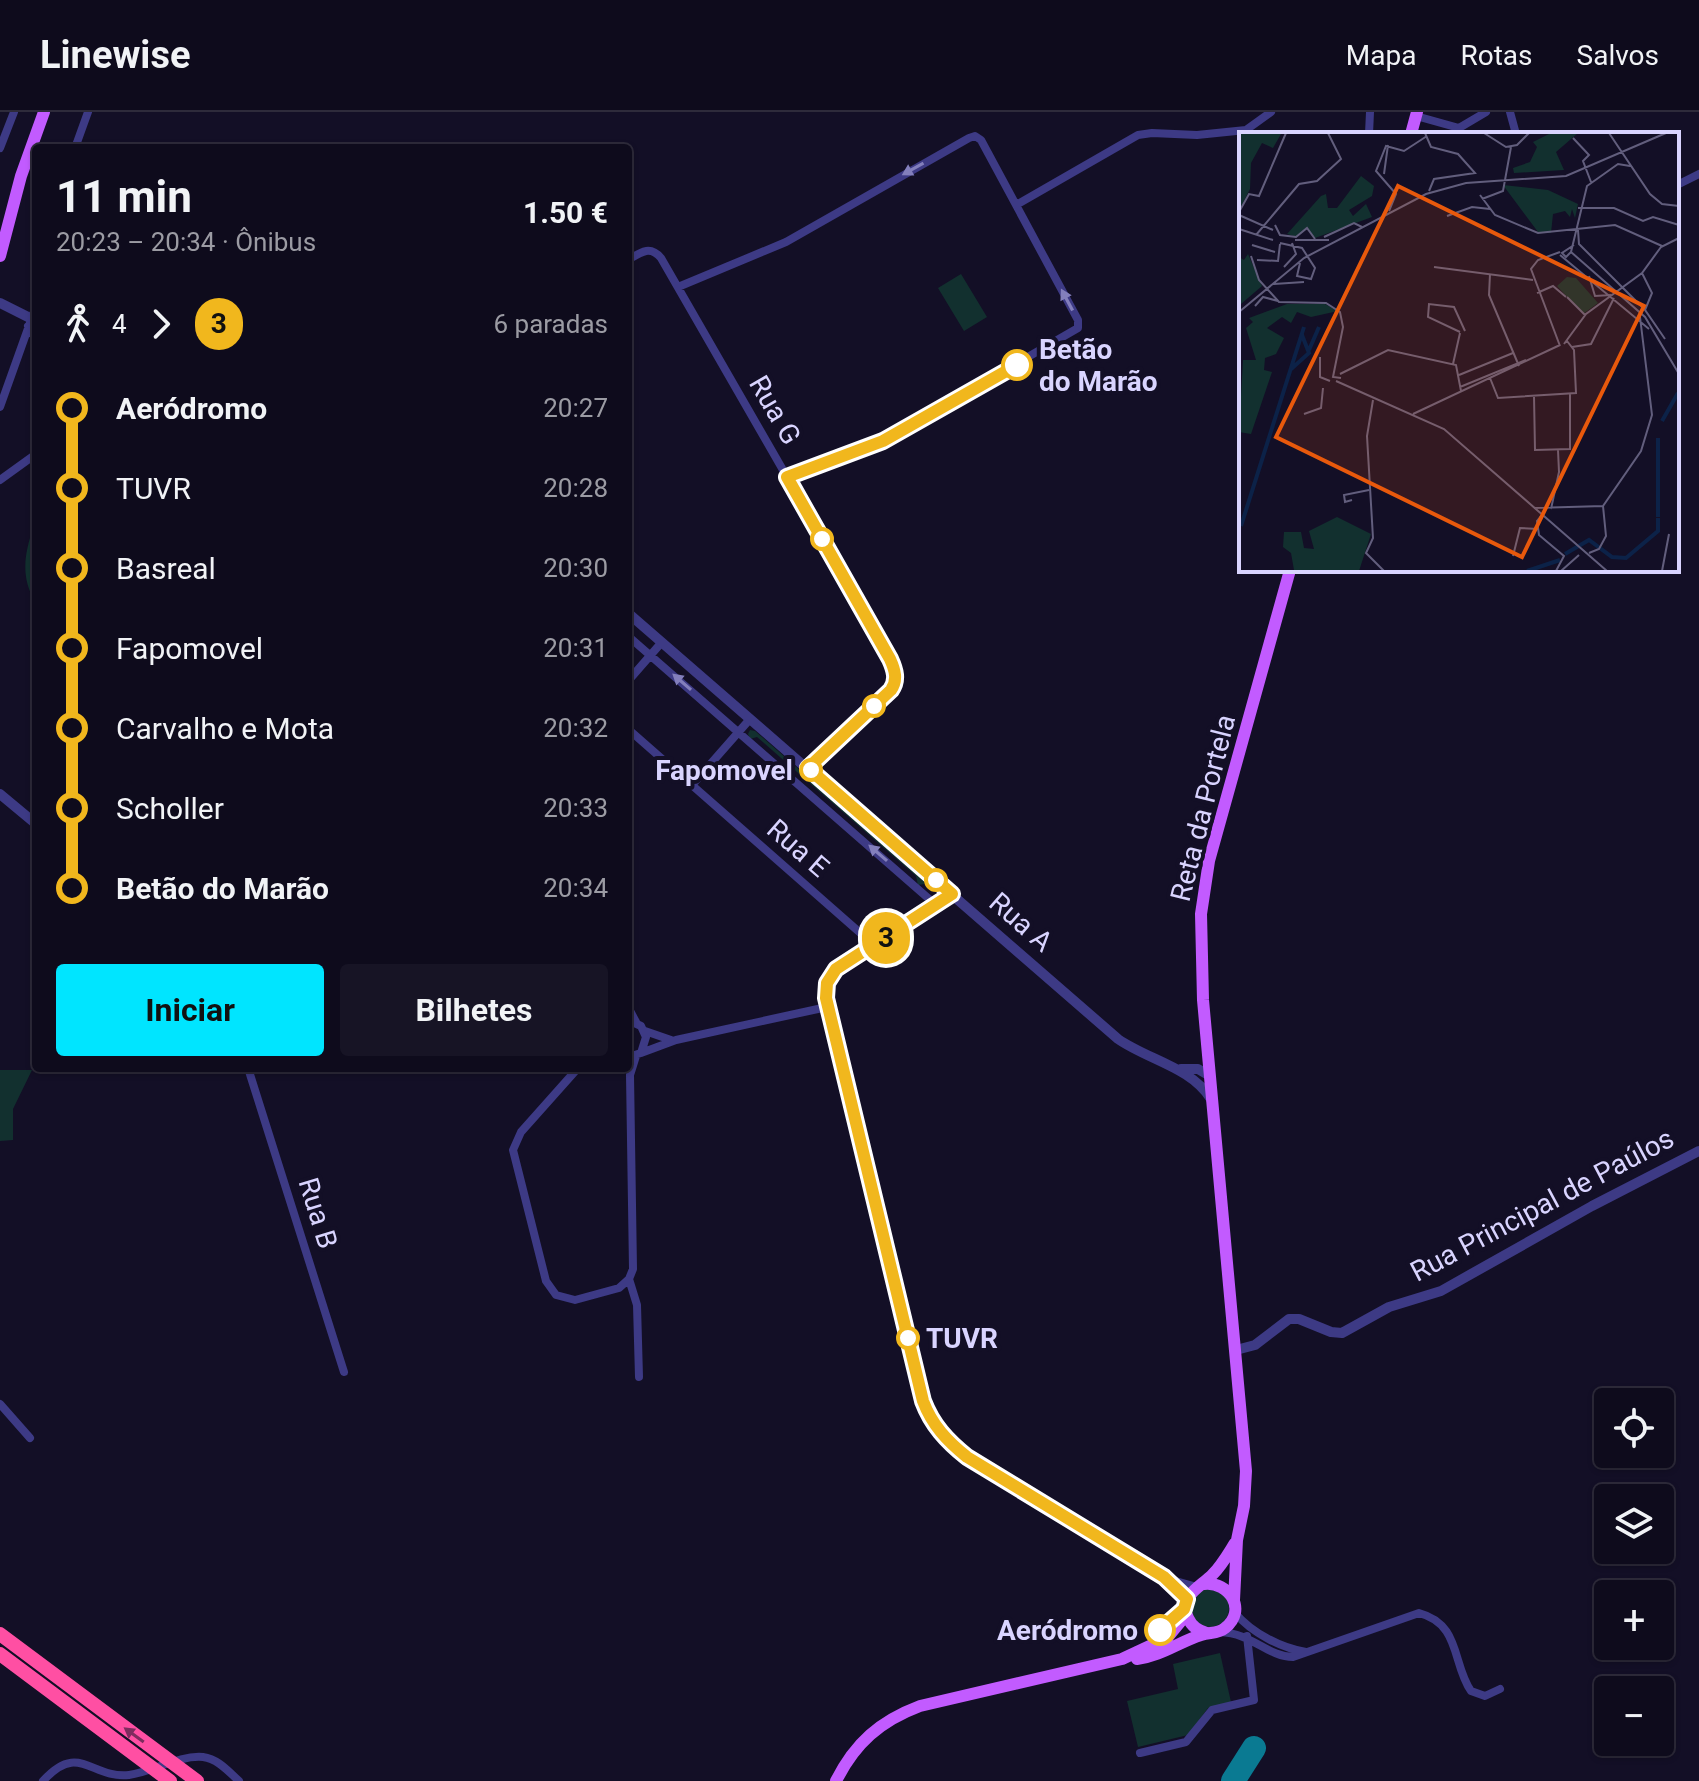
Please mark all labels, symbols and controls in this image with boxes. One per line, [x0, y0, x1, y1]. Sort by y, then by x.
text: Linewise [40, 33, 190, 77]
text: Mapa [1346, 39, 1416, 72]
text: Rotas [1460, 39, 1533, 72]
text: Salvos [1577, 39, 1659, 72]
inset map [1239, 132, 1679, 572]
one-way arrow [902, 161, 924, 175]
text: 11 min [56, 171, 192, 223]
text: 1.50 € [523, 195, 608, 230]
text: 20:23 – 20:34 · Ônibus [56, 227, 316, 257]
one-way arrow [1061, 289, 1074, 312]
icon: walk [56, 302, 100, 346]
icon: forward [139, 302, 183, 346]
text: 3 [211, 307, 227, 340]
text: 4 [112, 309, 127, 339]
text: 6 paradas [494, 309, 608, 339]
place label: Betão do Marão [1039, 333, 1158, 398]
marker: Betão do Marão [1002, 350, 1032, 380]
street label: Rua G [742, 370, 808, 450]
text: Aeródromo [116, 391, 267, 426]
text: 20:27 [543, 393, 608, 423]
text: TUVR [116, 471, 191, 506]
text: 20:28 [543, 473, 608, 503]
unlabelled marker [811, 528, 833, 550]
text: Basreal [116, 551, 216, 586]
text: 20:30 [543, 553, 608, 583]
text: Fapomovel [116, 631, 263, 666]
text: 20:31 [543, 633, 608, 663]
one-way arrow [672, 674, 692, 691]
unlabelled marker [863, 695, 885, 717]
text: Carvalho e Mota [116, 711, 334, 746]
street label: Reta da Portela [1164, 711, 1242, 905]
text: 20:32 [543, 713, 608, 743]
place label: Fapomovel [655, 754, 793, 787]
marker: Fapomovel [800, 759, 822, 781]
text: Scholler [116, 791, 224, 826]
text: 20:33 [543, 793, 608, 823]
street label: Rua E [760, 812, 836, 884]
one-way arrow [868, 845, 888, 862]
unlabelled marker [925, 869, 947, 891]
text: Betão do Marão [116, 871, 329, 906]
text: 20:34 [543, 873, 608, 903]
street label: Rua A [983, 886, 1059, 958]
line badge: 3 [860, 912, 912, 964]
text: 3 [878, 921, 894, 954]
button: Iniciar [56, 964, 324, 1056]
button: Bilhetes [340, 964, 608, 1056]
street label: Rua Principal de Paúlos [1405, 1122, 1679, 1288]
street label: Rua B [292, 1174, 344, 1252]
place label: TUVR [926, 1322, 998, 1355]
marker: TUVR [897, 1327, 919, 1349]
map controls [1594, 1388, 1674, 1756]
button: locate [1594, 1388, 1674, 1468]
button: layers [1594, 1484, 1674, 1564]
button: + [1594, 1580, 1674, 1660]
place label: Aeródromo [997, 1614, 1138, 1647]
marker: Aeródromo [1145, 1615, 1175, 1645]
button: − [1594, 1676, 1674, 1756]
one-way arrow [124, 1727, 144, 1743]

